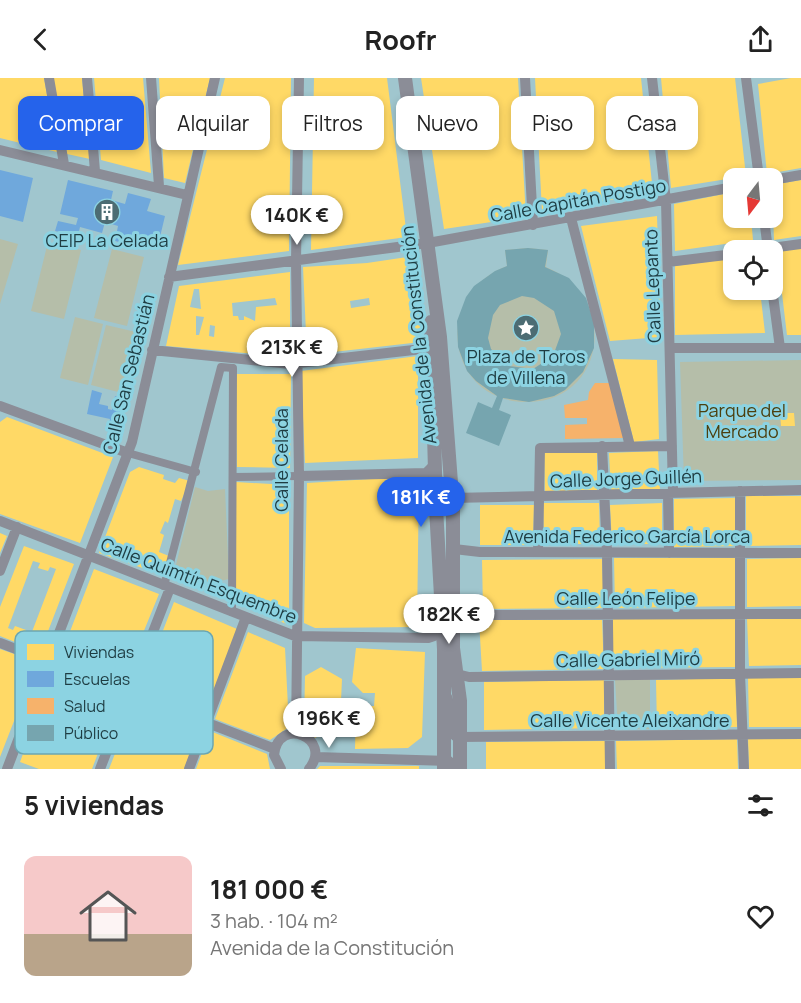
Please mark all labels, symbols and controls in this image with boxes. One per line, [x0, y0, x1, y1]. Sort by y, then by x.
text: Roofr [364, 21, 437, 58]
icon: back [24, 23, 57, 56]
icon: share [744, 23, 777, 56]
chip: Comprar [18, 96, 144, 150]
chip: Alquilar [156, 96, 270, 150]
chip: Filtros [282, 96, 384, 150]
chip: Nuevo [396, 96, 499, 150]
chip: Piso [511, 96, 594, 150]
chip: Casa [606, 96, 698, 150]
north arrow [723, 168, 783, 228]
map controls [723, 168, 783, 300]
street label: Calle Capitán Postigo [488, 173, 668, 227]
pin: 140K € [248, 195, 346, 246]
building icon: CEIP La Celada [92, 197, 122, 227]
text: 140K € [265, 201, 329, 228]
street label: Avenida de la Constitución [395, 225, 441, 445]
place label: CEIP La Celada [46, 228, 168, 252]
street label: Calle Lepanto [638, 229, 666, 343]
button: locate [723, 240, 783, 300]
street label: Calle San Sebastián [96, 291, 160, 457]
place icon: Plaza de Toros de Villena [511, 313, 541, 343]
pin: 213K € [243, 327, 341, 378]
text: 213K € [261, 333, 323, 360]
place label: Plaza de Toros de Villena [467, 344, 585, 389]
park label: Parque del Mercado [698, 398, 786, 443]
street label: Calle Celada [269, 408, 293, 512]
street label: Calle Jorge Guillén [550, 463, 702, 493]
pin: 181K € [372, 477, 470, 528]
text: 181K € [391, 483, 451, 510]
street label: Avenida Federico García Lorca [504, 524, 750, 548]
street label: Calle Quimtín Esquembre [97, 531, 301, 629]
street label: Calle León Felipe [557, 586, 695, 610]
pin: 182K € [400, 594, 498, 645]
text: 182K € [417, 600, 481, 627]
legend [15, 631, 213, 754]
text: Viviendas [64, 641, 134, 663]
street label: Calle Gabriel Miró [556, 646, 700, 672]
text: Escuelas [64, 668, 130, 690]
text: Salud [64, 695, 105, 717]
pin: 196K € [280, 698, 378, 749]
text: 196K € [297, 704, 361, 731]
street label: Calle Vicente Aleixandre [530, 708, 730, 732]
text: Público [64, 722, 118, 744]
text: 5 viviendas [24, 787, 164, 823]
icon: filters [744, 789, 777, 822]
text: 181 000 € [210, 871, 328, 907]
icon: home [72, 880, 144, 952]
icon: heart [744, 900, 777, 933]
text: 3 hab. · 104 m² [210, 907, 338, 934]
text: Avenida de la Constitución [210, 934, 454, 961]

